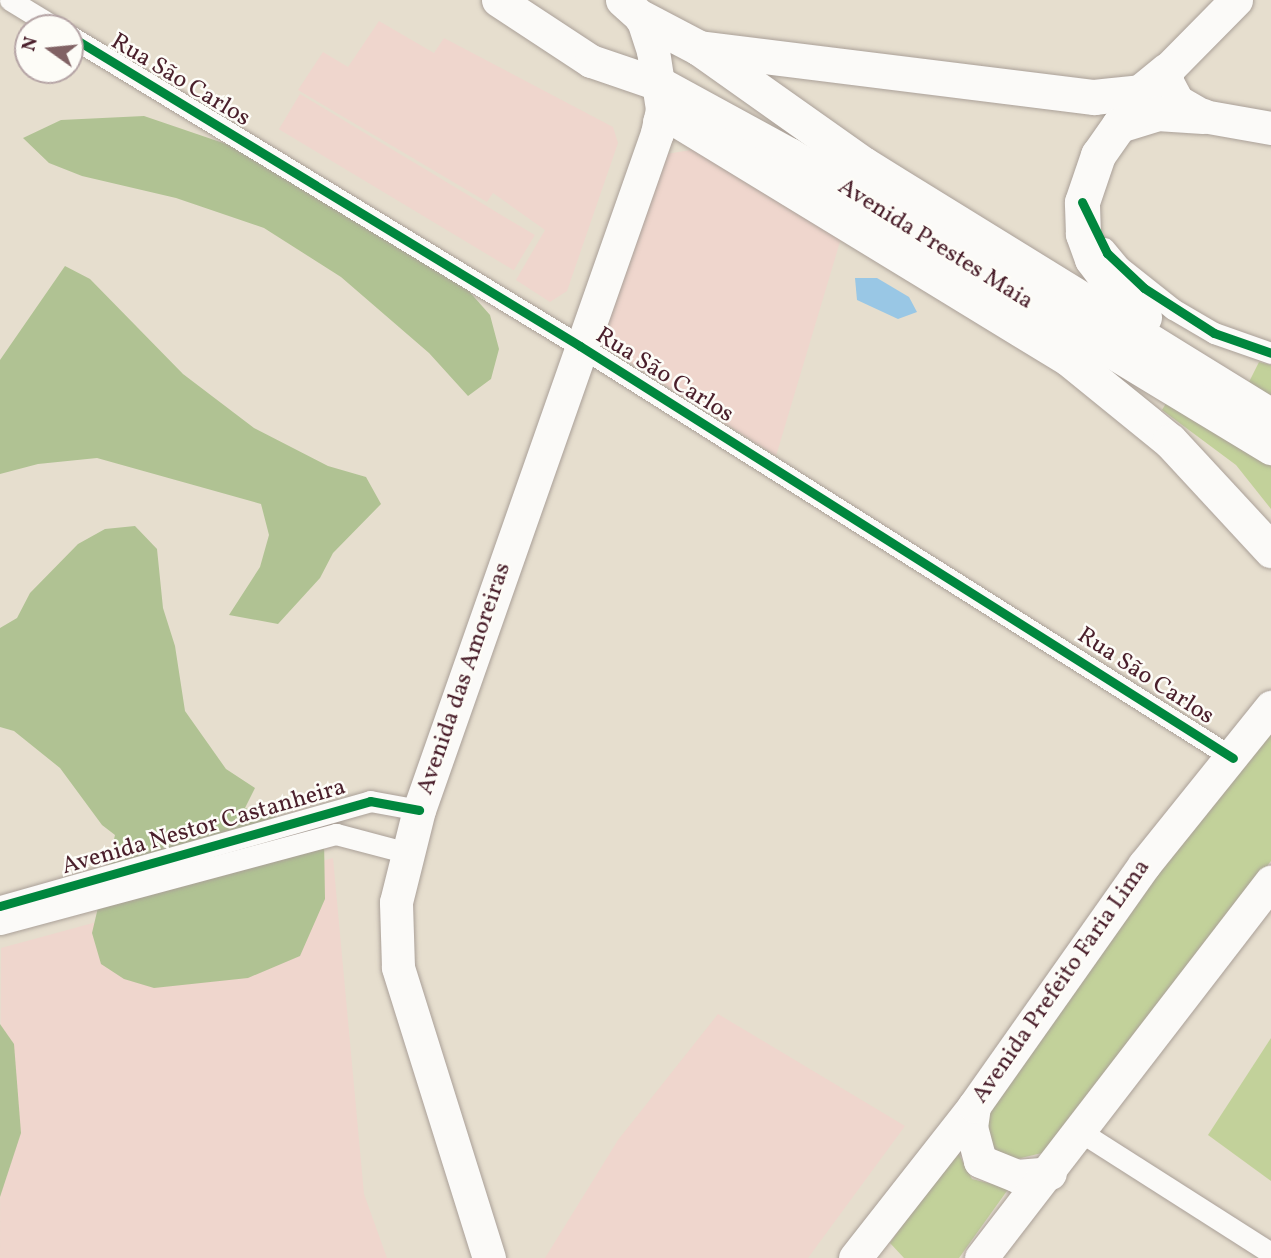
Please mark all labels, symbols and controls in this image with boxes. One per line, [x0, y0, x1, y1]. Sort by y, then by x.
north arrow [14, 14, 84, 84]
street label: Rua São Carlos [105, 28, 255, 134]
text: N [16, 34, 45, 54]
street label: Avenida Prestes Maia [832, 173, 1038, 317]
street label: Rua São Carlos [590, 322, 738, 430]
street label: Avenida das Amoreiras [412, 559, 518, 799]
street label: Rua São Carlos [1071, 622, 1219, 732]
street label: Avenida Nestor Castanheira [59, 774, 349, 882]
street label: Avenida Prefeito Faria Lima [967, 854, 1157, 1110]

